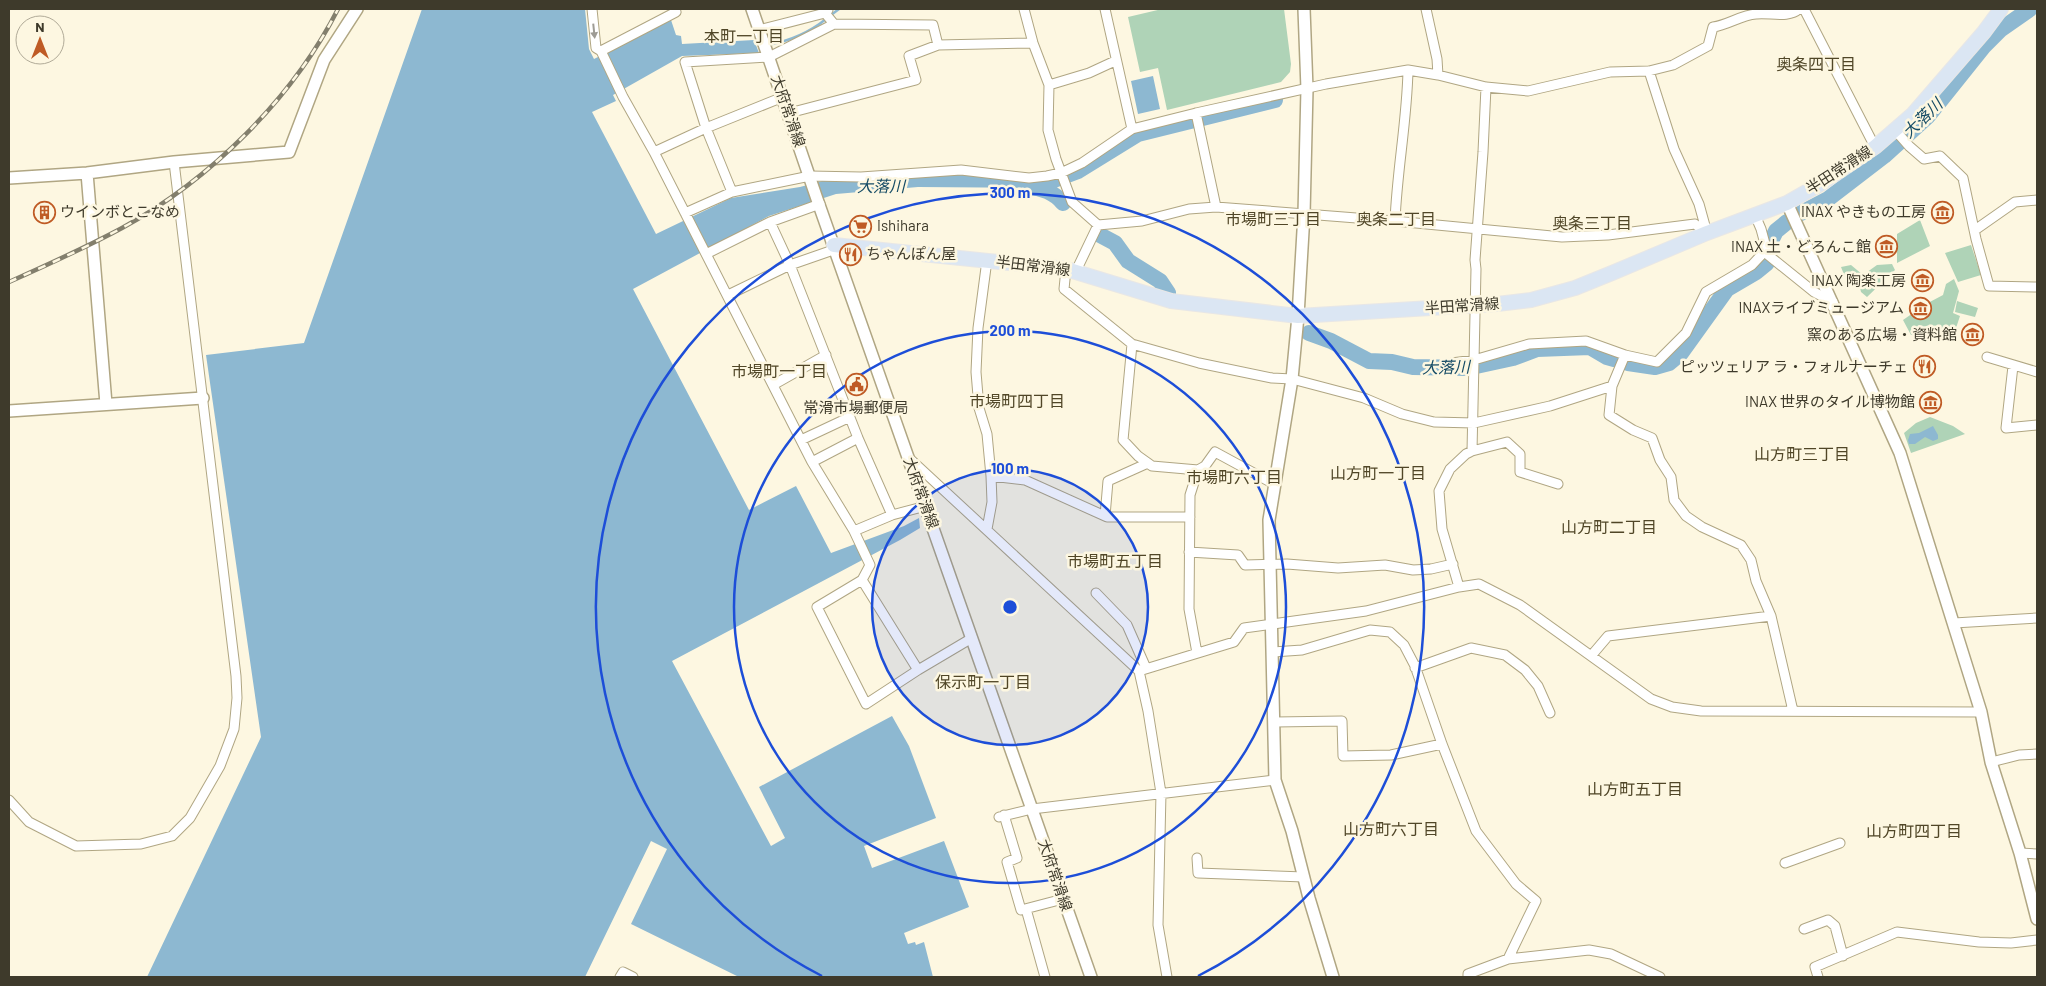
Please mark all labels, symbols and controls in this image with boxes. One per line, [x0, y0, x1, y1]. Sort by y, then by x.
north arrow [15, 15, 65, 65]
text: N [35, 18, 45, 35]
one-way arrow [590, 23, 598, 39]
district label: 本町一丁目 [704, 26, 784, 45]
district label: 奥条四丁目 [1776, 54, 1856, 73]
street label: 大府常滑線 [768, 72, 810, 149]
water label: 大落川 [1898, 93, 1947, 141]
street label: 半田常滑線 [1802, 141, 1875, 197]
water label: 大落川 [857, 176, 907, 195]
text: 300 m [990, 183, 1030, 201]
building icon: ウインボとこなめ [32, 200, 56, 224]
museum icon: INAX やきもの工房 [1930, 200, 1954, 224]
place label: ウインボとこなめ [60, 202, 180, 220]
place label: INAX やきもの工房 [1801, 202, 1926, 220]
district label: 市場町三丁目 [1225, 209, 1321, 228]
district label: 奥条二丁目 [1356, 209, 1436, 228]
district label: 奥条三丁目 [1552, 213, 1632, 232]
supermarket icon: Ishihara [849, 214, 873, 238]
place label: Ishihara [877, 216, 929, 234]
museum icon: INAX 土・どろんこ館 [1875, 235, 1899, 259]
place label: INAX 土・どろんこ館 [1731, 237, 1871, 255]
restaurant icon: ちゃんぽん屋 [838, 242, 862, 266]
place label: ちゃんぽん屋 [866, 244, 956, 262]
street label: 半田常滑線 [995, 252, 1071, 279]
museum icon: INAX 陶楽工房 [1910, 269, 1934, 293]
place label: INAX 陶楽工房 [1811, 271, 1906, 289]
street label: 半田常滑線 [1424, 293, 1500, 317]
museum icon: INAXライブミュージアム [1908, 296, 1932, 320]
place label: INAXライブミュージアム [1738, 298, 1904, 316]
text: 200 m [989, 321, 1031, 339]
museum icon: 窯のある広場・資料館 [1961, 323, 1985, 347]
place label: 窯のある広場・資料館 [1807, 325, 1957, 343]
restaurant icon: ピッツェリア ラ・フォルナーチェ [1912, 355, 1936, 379]
water label: 大落川 [1422, 357, 1472, 376]
place label: ピッツェリア ラ・フォルナーチェ [1680, 357, 1908, 375]
district label: 市場町一丁目 [731, 361, 827, 380]
public building icon: 常滑市場郵便局 [844, 373, 868, 397]
museum icon: INAX 世界のタイル博物館 [1919, 390, 1943, 414]
district label: 市場町四丁目 [969, 391, 1065, 410]
place label: INAX 世界のタイル博物館 [1745, 392, 1915, 410]
place label: 常滑市場郵便局 [803, 398, 909, 416]
district label: 山方町三丁目 [1754, 444, 1850, 463]
street label: 大府常滑線 [901, 454, 943, 531]
text: 100 m [991, 459, 1029, 477]
district label: 山方町一丁目 [1330, 463, 1426, 482]
district label: 市場町六丁目 [1186, 467, 1282, 486]
district label: 山方町二丁目 [1561, 517, 1657, 536]
district label: 市場町五丁目 [1067, 551, 1163, 570]
centre of rings [1001, 598, 1019, 616]
district label: 保示町一丁目 [935, 672, 1031, 691]
district label: 山方町五丁目 [1587, 779, 1683, 798]
district label: 山方町六丁目 [1343, 819, 1439, 838]
district label: 山方町四丁目 [1866, 821, 1962, 840]
street label: 大府常滑線 [1035, 836, 1077, 913]

